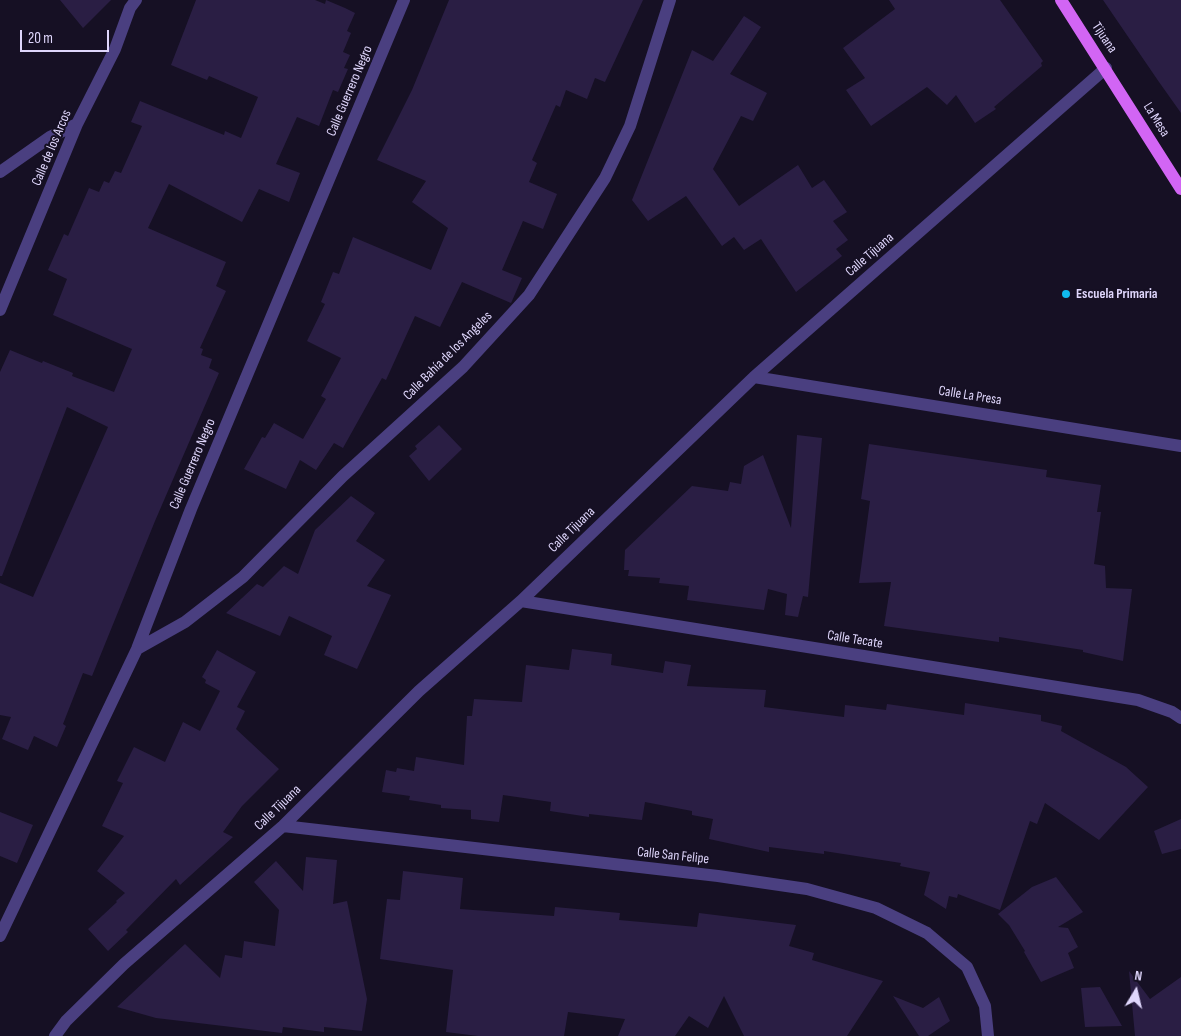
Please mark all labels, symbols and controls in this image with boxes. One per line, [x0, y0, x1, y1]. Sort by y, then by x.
street label: Tijuana [1088, 19, 1120, 57]
scale bar [22, 20, 111, 52]
text: 20 m [28, 29, 53, 48]
street label: Calle Guerrero Negro [323, 43, 377, 139]
street label: La Mesa [1139, 100, 1173, 140]
street label: Calle de los Arcos [28, 108, 76, 188]
street label: Calle Tijuana [842, 229, 898, 281]
place label: Escuela Primaria [1076, 286, 1158, 302]
marker: Escuela Primaria [1060, 288, 1072, 300]
street label: Calle Bahía de los Angeles [400, 308, 496, 404]
street label: Calle La Presa [937, 383, 1003, 409]
street label: Calle Guerrero Negro [166, 416, 220, 512]
street label: Calle Tijuana [545, 504, 599, 556]
street label: Calle Tecate [826, 627, 884, 653]
street label: Calle Tijuana [251, 782, 305, 834]
street label: Calle San Felipe [636, 844, 710, 868]
north arrow [1111, 966, 1161, 1016]
text: N [1133, 967, 1143, 985]

